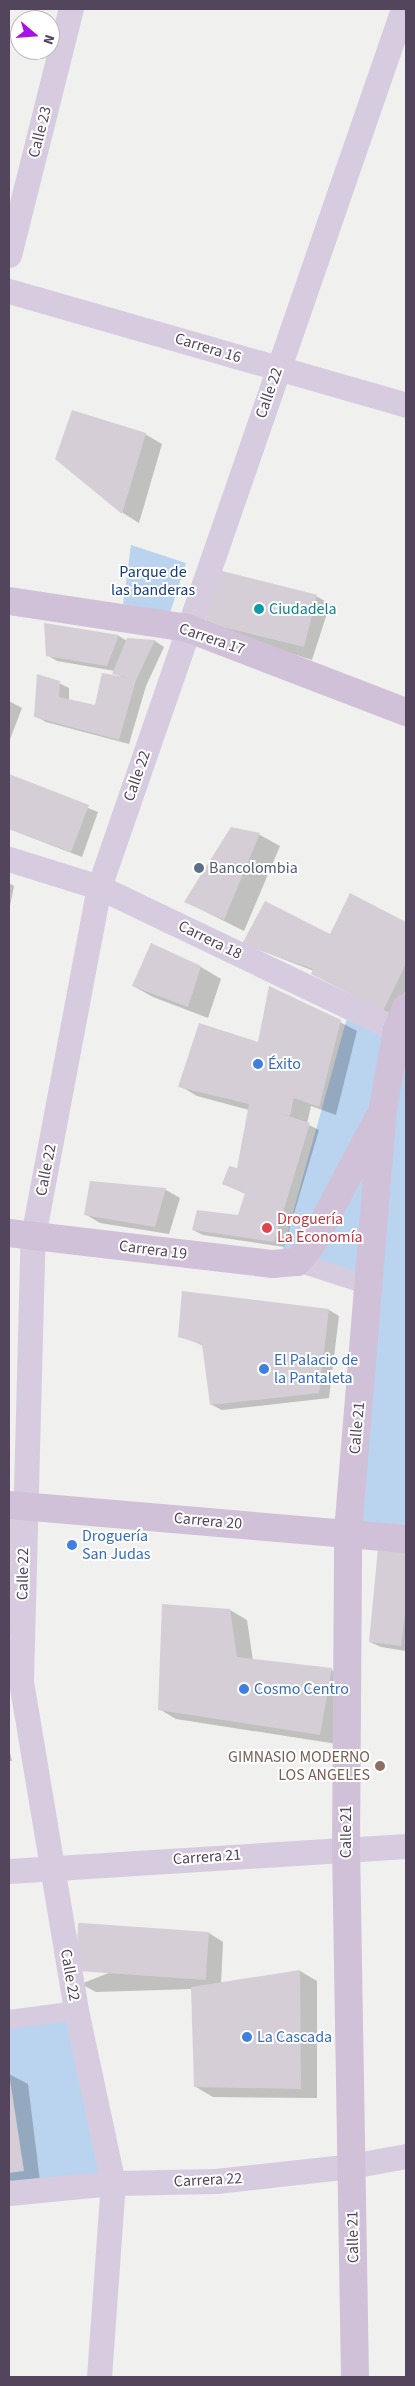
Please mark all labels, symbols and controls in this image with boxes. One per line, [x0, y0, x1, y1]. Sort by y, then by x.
north arrow [10, 10, 60, 60]
text: N [37, 32, 59, 47]
street label: Calle 23 [24, 104, 56, 160]
street label: Carrera 16 [172, 329, 244, 367]
street label: Calle 22 [251, 365, 287, 421]
park label: Parque de las banderas [111, 562, 195, 600]
place label: Ciudadela [269, 599, 337, 619]
marker: Ciudadela [253, 603, 265, 615]
street label: Carrera 17 [177, 619, 247, 659]
street label: Calle 22 [119, 748, 155, 804]
place label: Bancolombia [209, 858, 298, 878]
marker: Bancolombia [193, 862, 205, 874]
street label: Carrera 18 [175, 916, 245, 964]
place label: Éxito [268, 1054, 301, 1074]
marker: Éxito [252, 1058, 264, 1070]
street label: Calle 22 [32, 1142, 60, 1198]
place label: Droguería La Economía [277, 1209, 363, 1247]
marker: Droguería La Economía [261, 1222, 273, 1234]
street label: Carrera 19 [118, 1236, 188, 1264]
place label: El Palacio de la Pantaleta [274, 1350, 358, 1388]
marker: El Palacio de la Pantaleta [258, 1363, 270, 1375]
street label: Calle 21 [345, 1401, 369, 1455]
street label: Carrera 20 [173, 1508, 243, 1534]
place label: Droguería San Judas [82, 1526, 151, 1564]
marker: Droguería San Judas [66, 1539, 78, 1551]
street label: Calle 22 [13, 1548, 33, 1600]
place label: Cosmo Centro [254, 1679, 349, 1699]
marker: Cosmo Centro [238, 1683, 250, 1695]
place label: GIMNASIO MODERNO LOS ANGELES [228, 1747, 370, 1785]
marker: GIMNASIO MODERNO LOS ANGELES [374, 1760, 386, 1772]
street label: Calle 21 [336, 1806, 356, 1858]
street label: Carrera 21 [172, 1845, 242, 1869]
street label: Calle 22 [56, 1948, 84, 2002]
place label: La Cascada [257, 2027, 332, 2047]
marker: La Cascada [241, 2031, 253, 2043]
street label: Carrera 22 [173, 2169, 243, 2191]
street label: Calle 21 [343, 2211, 363, 2263]

